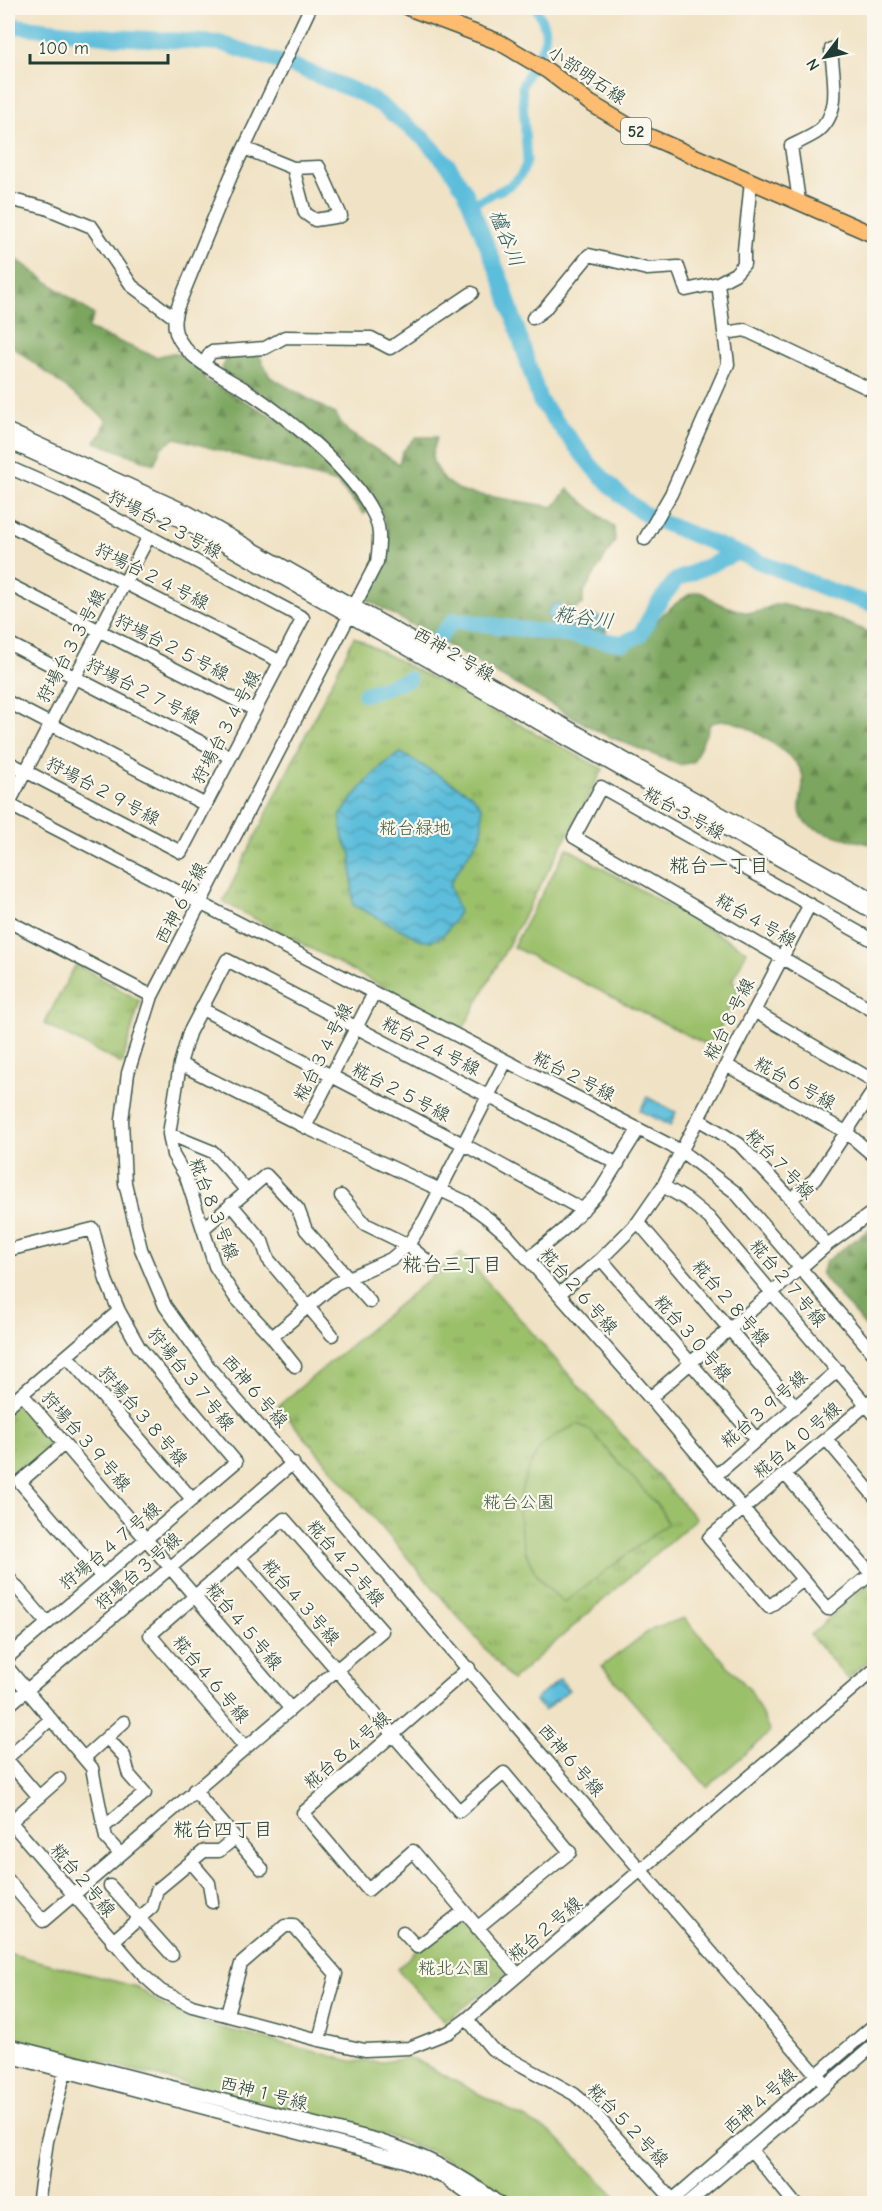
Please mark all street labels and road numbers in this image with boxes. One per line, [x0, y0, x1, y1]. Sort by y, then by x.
street label: 小部明石線 [544, 42, 630, 109]
road number: 52 [621, 118, 651, 144]
street label: 狩場台２３号線 [104, 486, 225, 563]
street label: 狩場台２４号線 [91, 538, 213, 614]
street label: 狩場台３３号線 [33, 586, 110, 707]
street label: 狩場台２５号線 [111, 609, 233, 685]
street label: 西神２号線 [410, 623, 498, 686]
street label: 狩場台２７号線 [82, 653, 204, 729]
street label: 狩場台３４号線 [188, 667, 265, 788]
street label: 狩場台２９号線 [42, 753, 163, 830]
street label: 糀台３号線 [639, 782, 728, 844]
street label: 西神６号線 [151, 859, 212, 948]
street label: 糀台４号線 [712, 889, 800, 952]
street label: 糀台８号線 [700, 974, 759, 1064]
street label: 糀台３４号線 [290, 999, 357, 1105]
street label: 糀台２４号線 [378, 1013, 484, 1080]
street label: 糀台２号線 [529, 1047, 619, 1106]
street label: 糀台６号線 [750, 1052, 839, 1114]
street label: 糀台２５号線 [348, 1059, 454, 1126]
street label: 糀台７号線 [741, 1125, 818, 1204]
street label: 糀台８３号線 [184, 1155, 243, 1263]
street label: 糀台２７号線 [745, 1235, 830, 1331]
street label: 糀台２６号線 [535, 1244, 622, 1339]
street label: 糀台２８号線 [687, 1256, 774, 1351]
street label: 糀台３０号線 [649, 1291, 736, 1386]
street label: 狩場台３７号線 [143, 1324, 238, 1435]
street label: 西神６号線 [217, 1350, 292, 1432]
street label: 狩場台３８号線 [93, 1362, 192, 1471]
street label: 糀台３９号線 [717, 1366, 812, 1453]
street label: 狩場台３９号線 [36, 1387, 135, 1496]
street label: 糀台４０号線 [749, 1398, 845, 1483]
street label: 狩場台４７号線 [55, 1498, 165, 1595]
street label: 糀台４２号線 [302, 1516, 389, 1611]
street label: 狩場台３号線 [91, 1528, 186, 1615]
street label: 糀台４３号線 [257, 1555, 344, 1650]
street label: 糀台４５号線 [201, 1578, 286, 1674]
street label: 糀台４６号線 [168, 1631, 253, 1727]
street label: 糀台８４号線 [300, 1707, 395, 1794]
street label: 西神６号線 [533, 1719, 608, 1801]
street label: 糀台２号線 [46, 1839, 120, 1922]
street label: 糀台２号線 [504, 1892, 587, 1966]
street label: 西神４号線 [719, 2064, 801, 2139]
street label: 西神１号線 [218, 2072, 310, 2115]
street label: 糀台５２号線 [583, 2079, 673, 2171]

